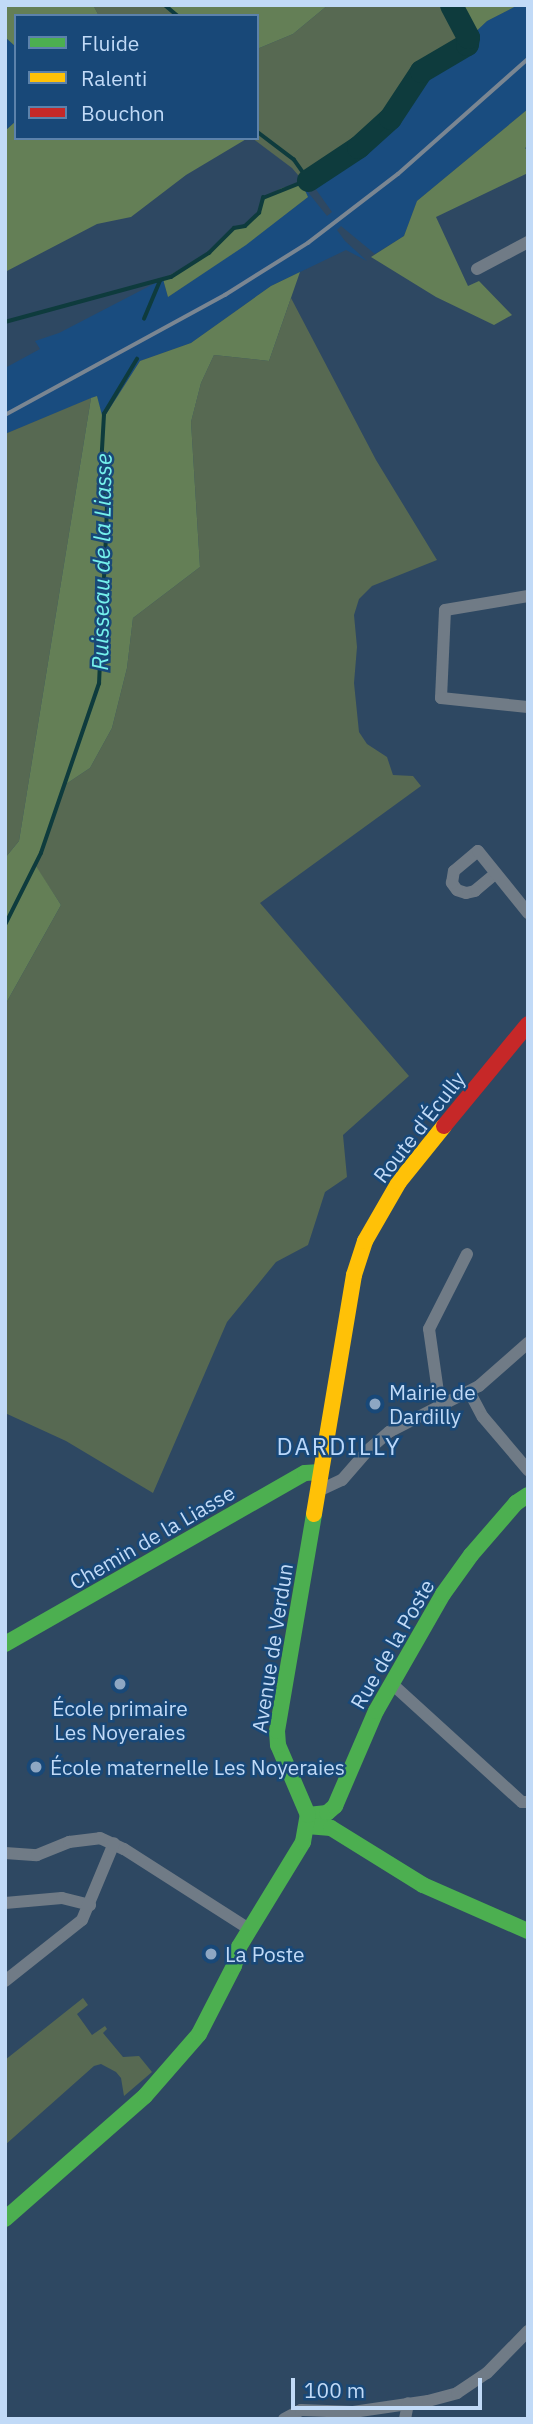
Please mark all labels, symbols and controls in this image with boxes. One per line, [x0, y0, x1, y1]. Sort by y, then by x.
legend [14, 14, 259, 140]
text: Fluide [81, 29, 139, 57]
text: Ralenti [81, 64, 147, 92]
text: Bouchon [81, 99, 165, 127]
water label: Ruisseau de la Liasse [85, 453, 117, 671]
street label: Route d'Écully [368, 1066, 470, 1188]
place label: Mairie de Dardilly [389, 1379, 476, 1429]
marker: Mairie de Dardilly [367, 1396, 383, 1412]
district label: DARDILLY [278, 1433, 400, 1461]
street label: Chemin de la Liasse [65, 1479, 239, 1595]
street label: Avenue de Verdun [246, 1562, 298, 1734]
street label: Rue de la Poste [345, 1575, 439, 1713]
marker: École primaire Les Noyeraies [112, 1676, 128, 1692]
place label: École primaire Les Noyeraies [52, 1695, 188, 1745]
place label: École maternelle Les Noyeraies [50, 1754, 345, 1780]
marker: École maternelle Les Noyeraies [28, 1759, 44, 1775]
place label: La Poste [225, 1941, 305, 1967]
marker: La Poste [203, 1946, 219, 1962]
scale bar [295, 2364, 486, 2408]
text: 100 m [304, 2376, 365, 2404]

